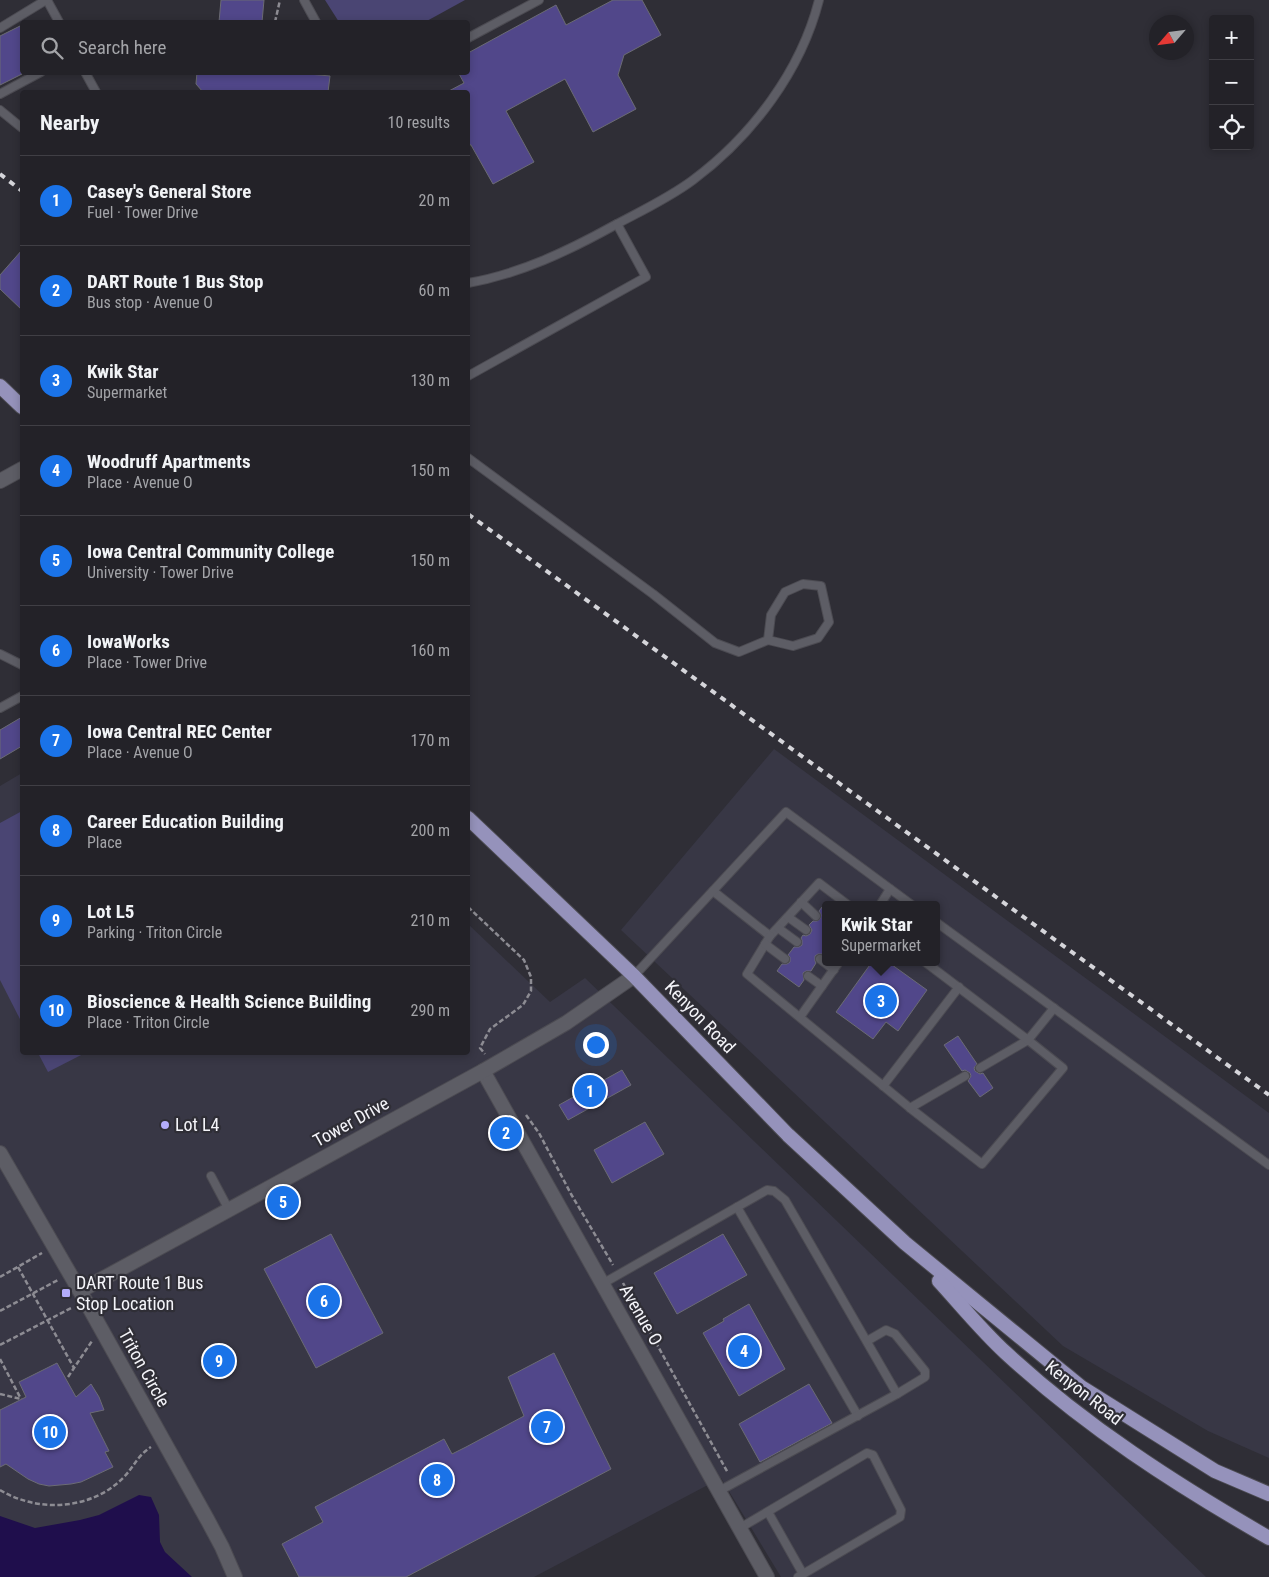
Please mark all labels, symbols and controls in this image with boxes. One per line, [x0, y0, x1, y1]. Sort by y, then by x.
north arrow [1149, 15, 1194, 60]
map controls [1209, 15, 1254, 150]
button: + [1209, 15, 1254, 60]
search box [20, 20, 470, 75]
icon: search [38, 34, 66, 62]
text: Search here [78, 36, 166, 59]
button: − [1209, 60, 1254, 105]
button: locate [1209, 105, 1254, 150]
text: Nearby [40, 111, 99, 135]
text: 10 results [388, 113, 450, 132]
text: Casey's General Store [87, 180, 251, 203]
text: 1 [52, 191, 60, 210]
text: 20 m [418, 191, 450, 210]
text: Fuel · Tower Drive [87, 203, 198, 222]
text: DART Route 1 Bus Stop [87, 270, 263, 293]
text: 2 [52, 281, 60, 300]
text: 60 m [418, 281, 450, 300]
text: Bus stop · Avenue O [87, 293, 213, 312]
text: Kwik Star [87, 360, 159, 383]
text: 3 [52, 371, 60, 390]
text: 130 m [411, 371, 450, 390]
text: Supermarket [87, 383, 167, 402]
text: Woodruff Apartments [87, 450, 251, 473]
text: 4 [52, 461, 60, 480]
text: 150 m [411, 461, 450, 480]
text: Place · Avenue O [87, 473, 193, 492]
text: Iowa Central Community College [87, 540, 334, 563]
text: 5 [52, 551, 60, 570]
text: 150 m [411, 551, 450, 570]
text: University · Tower Drive [87, 563, 234, 582]
text: IowaWorks [87, 630, 170, 653]
text: 6 [52, 641, 60, 660]
text: 160 m [411, 641, 450, 660]
text: Place · Tower Drive [87, 653, 207, 672]
text: Iowa Central REC Center [87, 720, 272, 743]
text: 7 [52, 731, 60, 750]
text: 170 m [411, 731, 450, 750]
text: Place · Avenue O [87, 743, 193, 762]
text: Career Education Building [87, 810, 284, 833]
text: 8 [52, 821, 60, 840]
text: 200 m [411, 821, 450, 840]
text: Place [87, 833, 122, 852]
text: Lot L5 [87, 900, 134, 923]
popup [822, 901, 940, 966]
text: 9 [52, 911, 60, 930]
text: 210 m [411, 911, 450, 930]
text: Kwik Star [841, 913, 912, 936]
text: Parking · Triton Circle [87, 923, 222, 942]
text: Supermarket [841, 936, 921, 955]
street label: Kenyon Road [661, 976, 740, 1057]
pin: 3 [865, 982, 897, 1020]
text: Bioscience & Health Science Building [87, 990, 371, 1013]
text: 10 [48, 1001, 64, 1020]
text: 290 m [411, 1001, 450, 1020]
text: Place · Triton Circle [87, 1013, 209, 1032]
your location [583, 1032, 609, 1058]
pin: 1 [574, 1072, 606, 1110]
street label: Tower Drive [309, 1092, 392, 1151]
place label: Lot L4 [175, 1114, 220, 1135]
pin: 2 [490, 1114, 522, 1152]
marker: Lot L4 [159, 1119, 171, 1131]
pin: 5 [267, 1183, 299, 1221]
place label: DART Route 1 Bus Stop Location [76, 1272, 203, 1314]
street label: Avenue O [616, 1281, 667, 1349]
pin: 6 [308, 1282, 340, 1320]
marker: DART Route 1 Bus Stop Location [60, 1287, 72, 1299]
street label: Triton Circle [114, 1325, 174, 1410]
pin: 4 [728, 1332, 760, 1370]
pin: 9 [203, 1342, 235, 1380]
street label: Kenyon Road [1042, 1356, 1127, 1429]
pin: 7 [531, 1408, 563, 1446]
pin: 10 [34, 1413, 66, 1451]
pin: 8 [421, 1461, 453, 1499]

